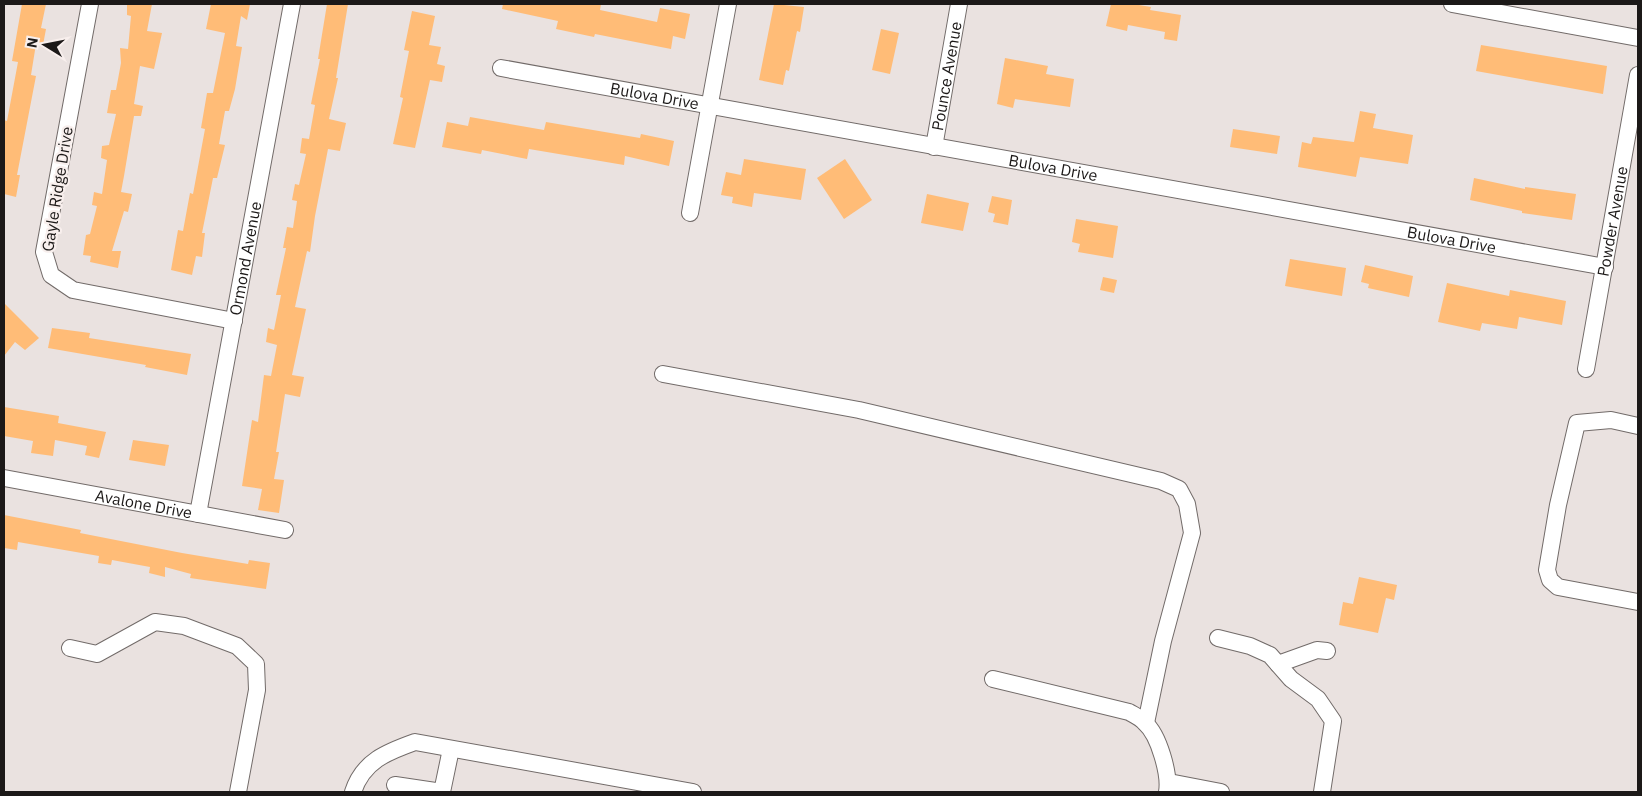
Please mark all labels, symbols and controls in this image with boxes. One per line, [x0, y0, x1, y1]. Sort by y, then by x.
north arrow [20, 20, 70, 70]
street label: Pounce Avenue [927, 20, 966, 132]
text: N [22, 36, 42, 49]
street label: Bulova Drive [608, 78, 701, 114]
street label: Gayle Ridge Drive [37, 125, 77, 253]
street label: Bulova Drive [1007, 150, 1099, 185]
street label: Powder Avenue [1593, 164, 1632, 278]
street label: Ormond Avenue [225, 199, 265, 317]
street label: Bulova Drive [1406, 222, 1498, 257]
street label: Avalone Drive [93, 485, 194, 523]

